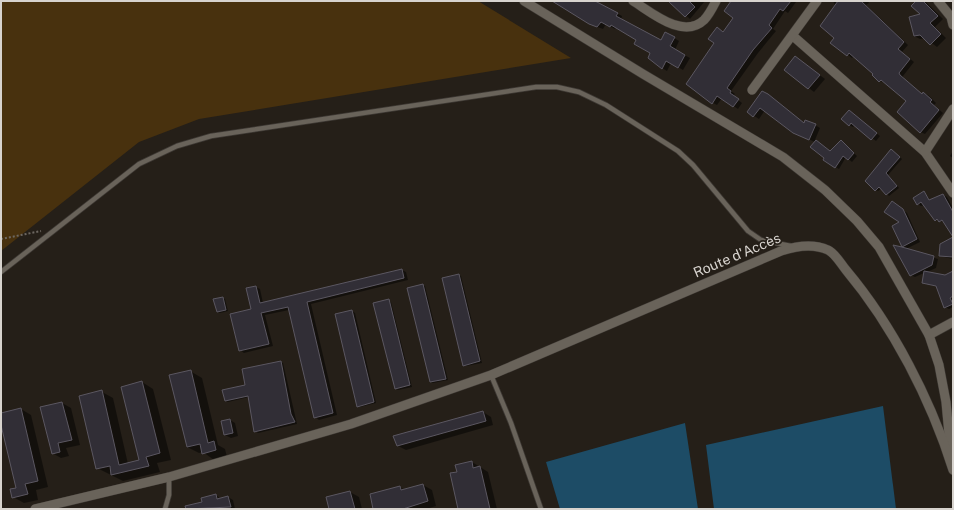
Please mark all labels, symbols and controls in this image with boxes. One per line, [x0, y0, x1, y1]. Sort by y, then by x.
street label: Route d'Accès [691, 229, 783, 281]

